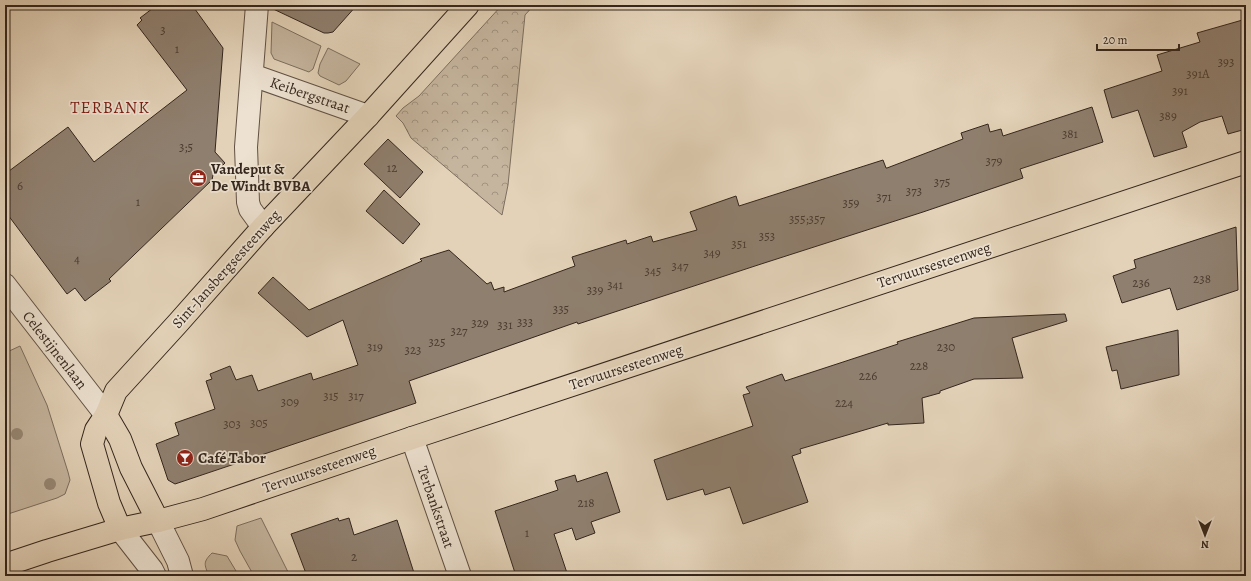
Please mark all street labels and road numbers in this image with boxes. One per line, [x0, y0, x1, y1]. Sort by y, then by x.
street label: Keibergstraat [267, 72, 353, 118]
street label: Sint-Jansbergsesteenweg [167, 205, 285, 333]
street label: Tervuursesteenweg [875, 237, 994, 293]
street label: Celestijnenlaan [18, 307, 92, 393]
street label: Tervuursesteenweg [567, 339, 686, 395]
street label: Tervuursesteenweg [260, 440, 379, 498]
street label: Terbankstraat [413, 463, 459, 551]

